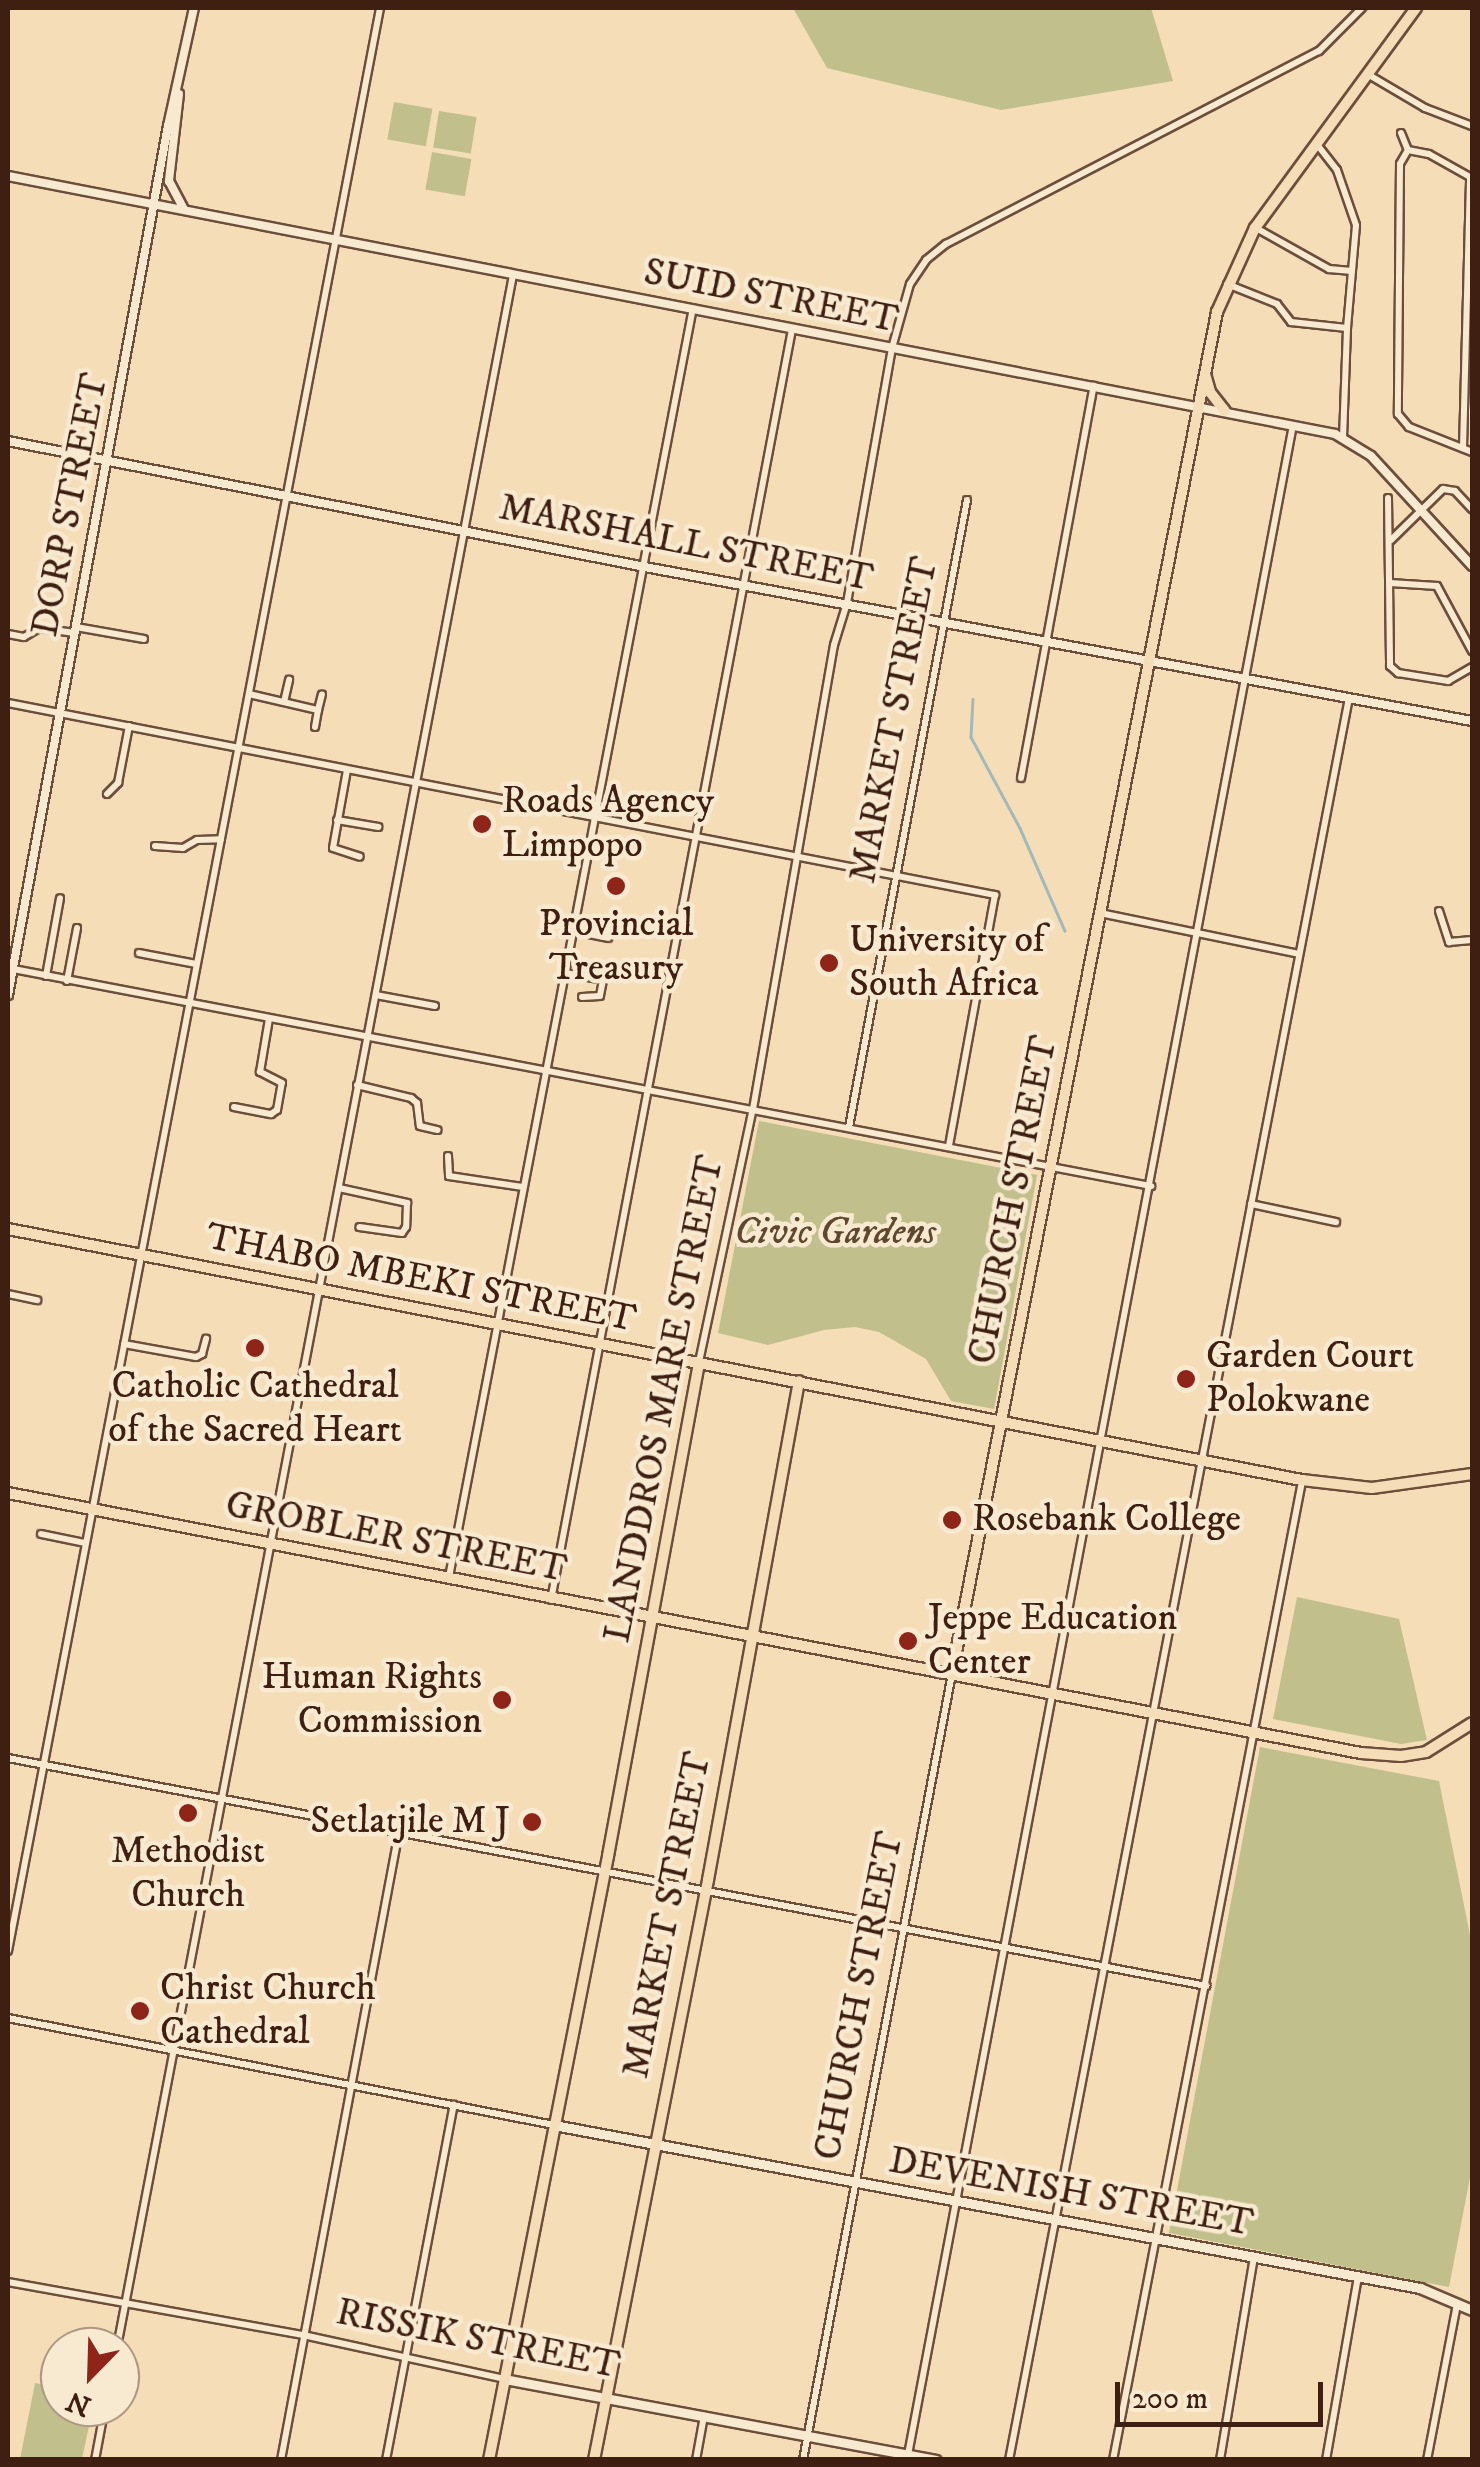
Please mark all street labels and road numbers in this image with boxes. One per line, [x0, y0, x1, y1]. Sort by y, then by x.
street label: SUID STREET [640, 250, 902, 344]
street label: DORP STREET [23, 370, 119, 640]
street label: MARSHALL STREET [495, 485, 877, 603]
street label: MARKET STREET [841, 553, 949, 887]
street label: CHURCH STREET [960, 1032, 1068, 1368]
street label: LANDDROS MARE STREET [595, 1152, 735, 1646]
street label: THABO MBEKI STREET [202, 1215, 640, 1343]
street label: GROBLER STREET [222, 1483, 570, 1593]
street label: MARKET STREET [614, 1748, 722, 2082]
street label: CHURCH STREET [806, 1828, 914, 2164]
street label: DEVENISH STREET [885, 2138, 1257, 2248]
street label: RISSIK STREET [332, 2290, 624, 2390]

